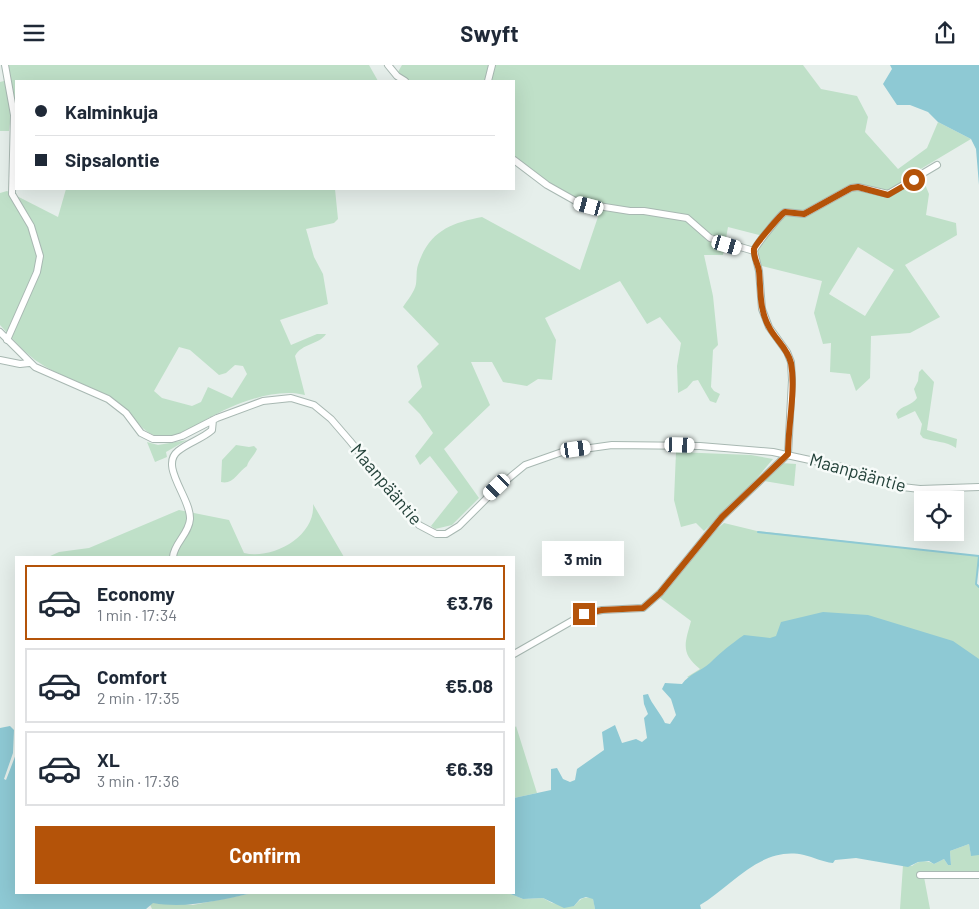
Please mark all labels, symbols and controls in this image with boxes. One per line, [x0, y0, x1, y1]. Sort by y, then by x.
icon: menu [20, 19, 48, 47]
icon: share [931, 19, 959, 47]
text: Swyft [460, 20, 519, 46]
text: Kalminkuja [65, 100, 158, 123]
text: Sipsalontie [65, 148, 160, 171]
route start [903, 169, 925, 191]
car [572, 195, 605, 217]
car [710, 234, 743, 256]
car [664, 437, 695, 453]
street label: Maanpääntie [347, 439, 427, 529]
car [560, 439, 591, 459]
street label: Maanpääntie [807, 448, 909, 496]
car [480, 471, 513, 503]
map controls [914, 491, 964, 541]
button: locate [914, 491, 964, 541]
callout: 3 min [543, 541, 625, 577]
text: 3 min [564, 549, 602, 568]
icon: car [37, 580, 82, 625]
text: Economy [97, 582, 175, 605]
text: €3.76 [446, 591, 493, 614]
route end [573, 603, 595, 625]
text: 1 min · 17:34 [97, 605, 177, 624]
icon: car [37, 663, 82, 708]
text: Comfort [97, 665, 167, 688]
text: €5.08 [445, 674, 493, 697]
text: 2 min · 17:35 [97, 688, 180, 707]
icon: car [37, 746, 82, 791]
text: XL [97, 748, 120, 771]
text: €6.39 [445, 757, 493, 780]
text: 3 min · 17:36 [97, 771, 179, 790]
button: Confirm [35, 826, 495, 884]

